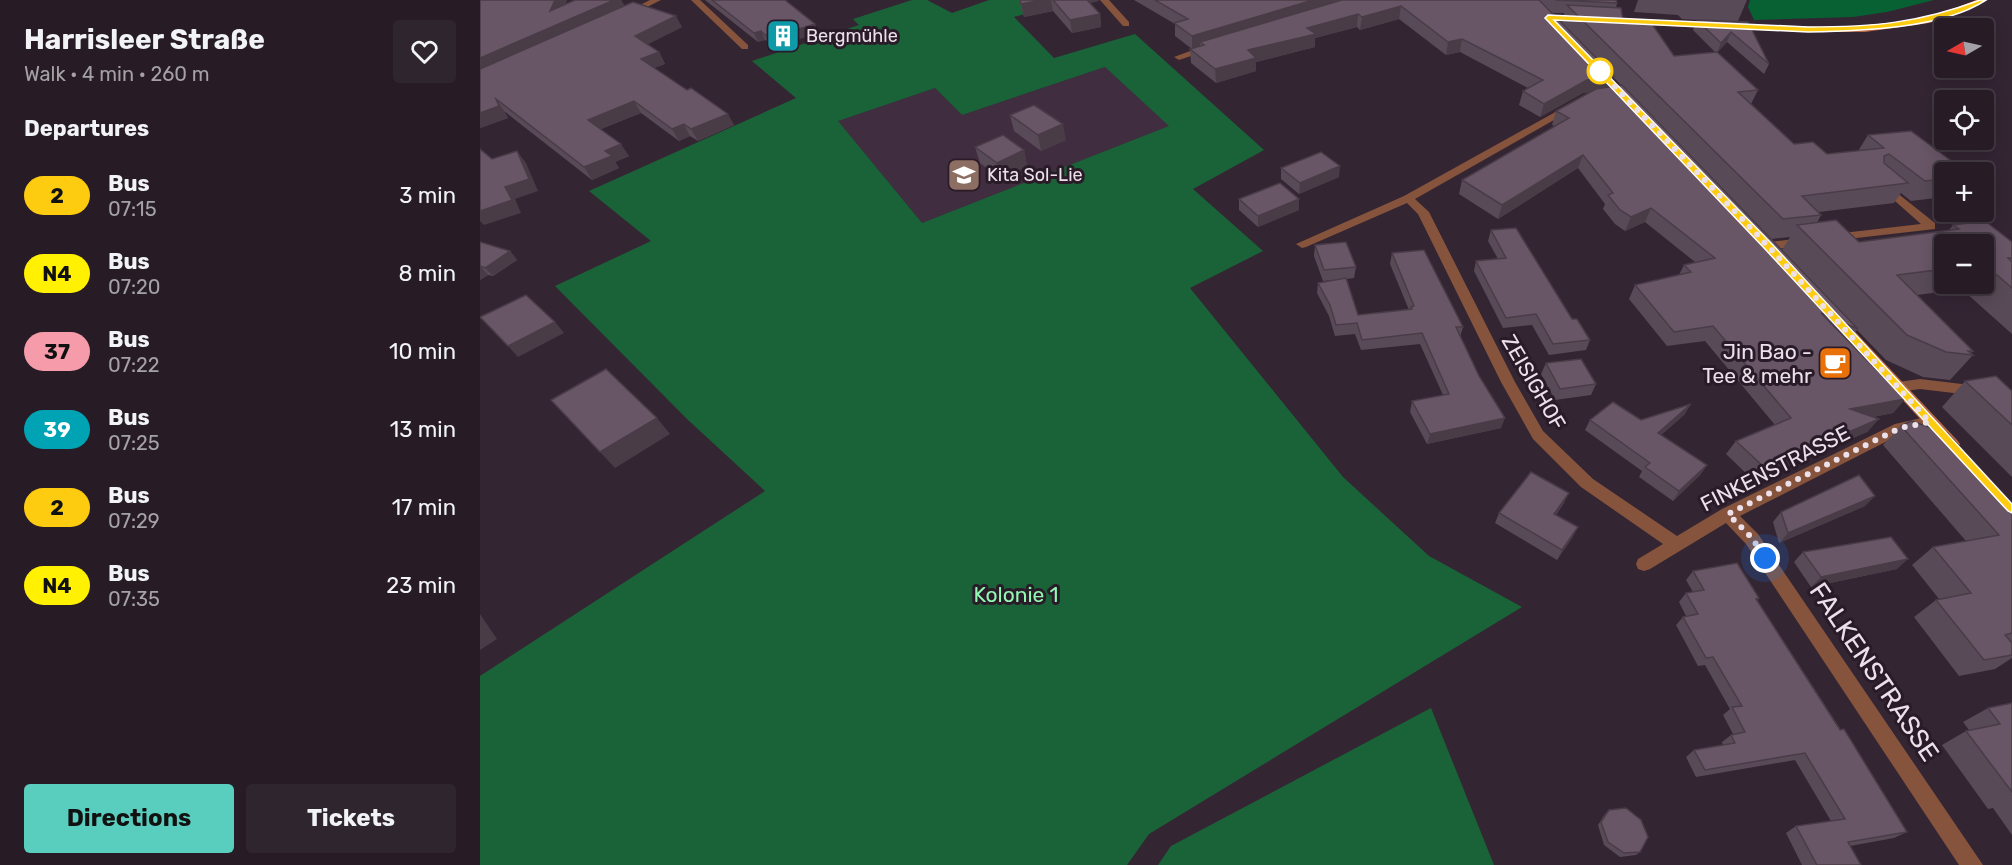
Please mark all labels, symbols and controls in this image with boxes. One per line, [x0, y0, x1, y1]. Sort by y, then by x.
building icon: Bergmühle [765, 18, 801, 54]
north arrow [1934, 18, 1994, 78]
map controls [1934, 18, 1994, 294]
button: heart [393, 20, 456, 83]
text: Harrisleer Straße [24, 23, 265, 56]
place label: Bergmühle [806, 25, 898, 47]
unlabelled marker [1587, 58, 1613, 84]
text: Walk · 4 min · 260 m [24, 62, 210, 86]
button: locate [1934, 90, 1994, 150]
text: Departures [24, 115, 149, 142]
school or university icon: Kita Sol-Lie [946, 157, 982, 193]
button: + [1934, 162, 1994, 222]
place label: Kita Sol-Lie [987, 164, 1083, 186]
text: Bus [108, 170, 150, 197]
text: 3 min [399, 182, 456, 209]
text: 2 [50, 183, 64, 208]
text: 07:15 [108, 197, 157, 221]
button: − [1934, 234, 1994, 294]
text: Bus [108, 248, 150, 275]
text: 8 min [398, 260, 456, 287]
text: N4 [42, 261, 72, 286]
text: 07:20 [108, 275, 161, 299]
text: Bus [108, 326, 150, 353]
street label: ZEISIGHOF [1497, 330, 1571, 434]
text: 10 min [389, 338, 456, 365]
text: 37 [44, 339, 70, 364]
place label: Jin Bao - Tee & mehr [1702, 339, 1812, 388]
cafe icon: Jin Bao - Tee & mehr [1817, 345, 1853, 381]
text: 07:22 [108, 353, 160, 377]
text: Bus [108, 404, 150, 431]
text: 13 min [390, 416, 456, 443]
text: 39 [43, 417, 71, 442]
street label: FINKENSTRASSE [1696, 420, 1854, 516]
text: 07:25 [108, 431, 160, 455]
text: Bus [108, 482, 150, 509]
text: 17 min [392, 494, 456, 521]
text: 2 [50, 495, 64, 520]
text: 07:29 [108, 509, 160, 533]
your location [1750, 543, 1780, 573]
text: Bus [108, 560, 150, 587]
text: 23 min [386, 572, 456, 599]
text: N4 [42, 573, 72, 598]
street label: FALKENSTRASSE [1803, 577, 1945, 767]
park label: Kolonie 1 [974, 582, 1058, 607]
text: 07:35 [108, 587, 160, 611]
button: Directions [24, 784, 234, 853]
button: Tickets [246, 784, 456, 853]

